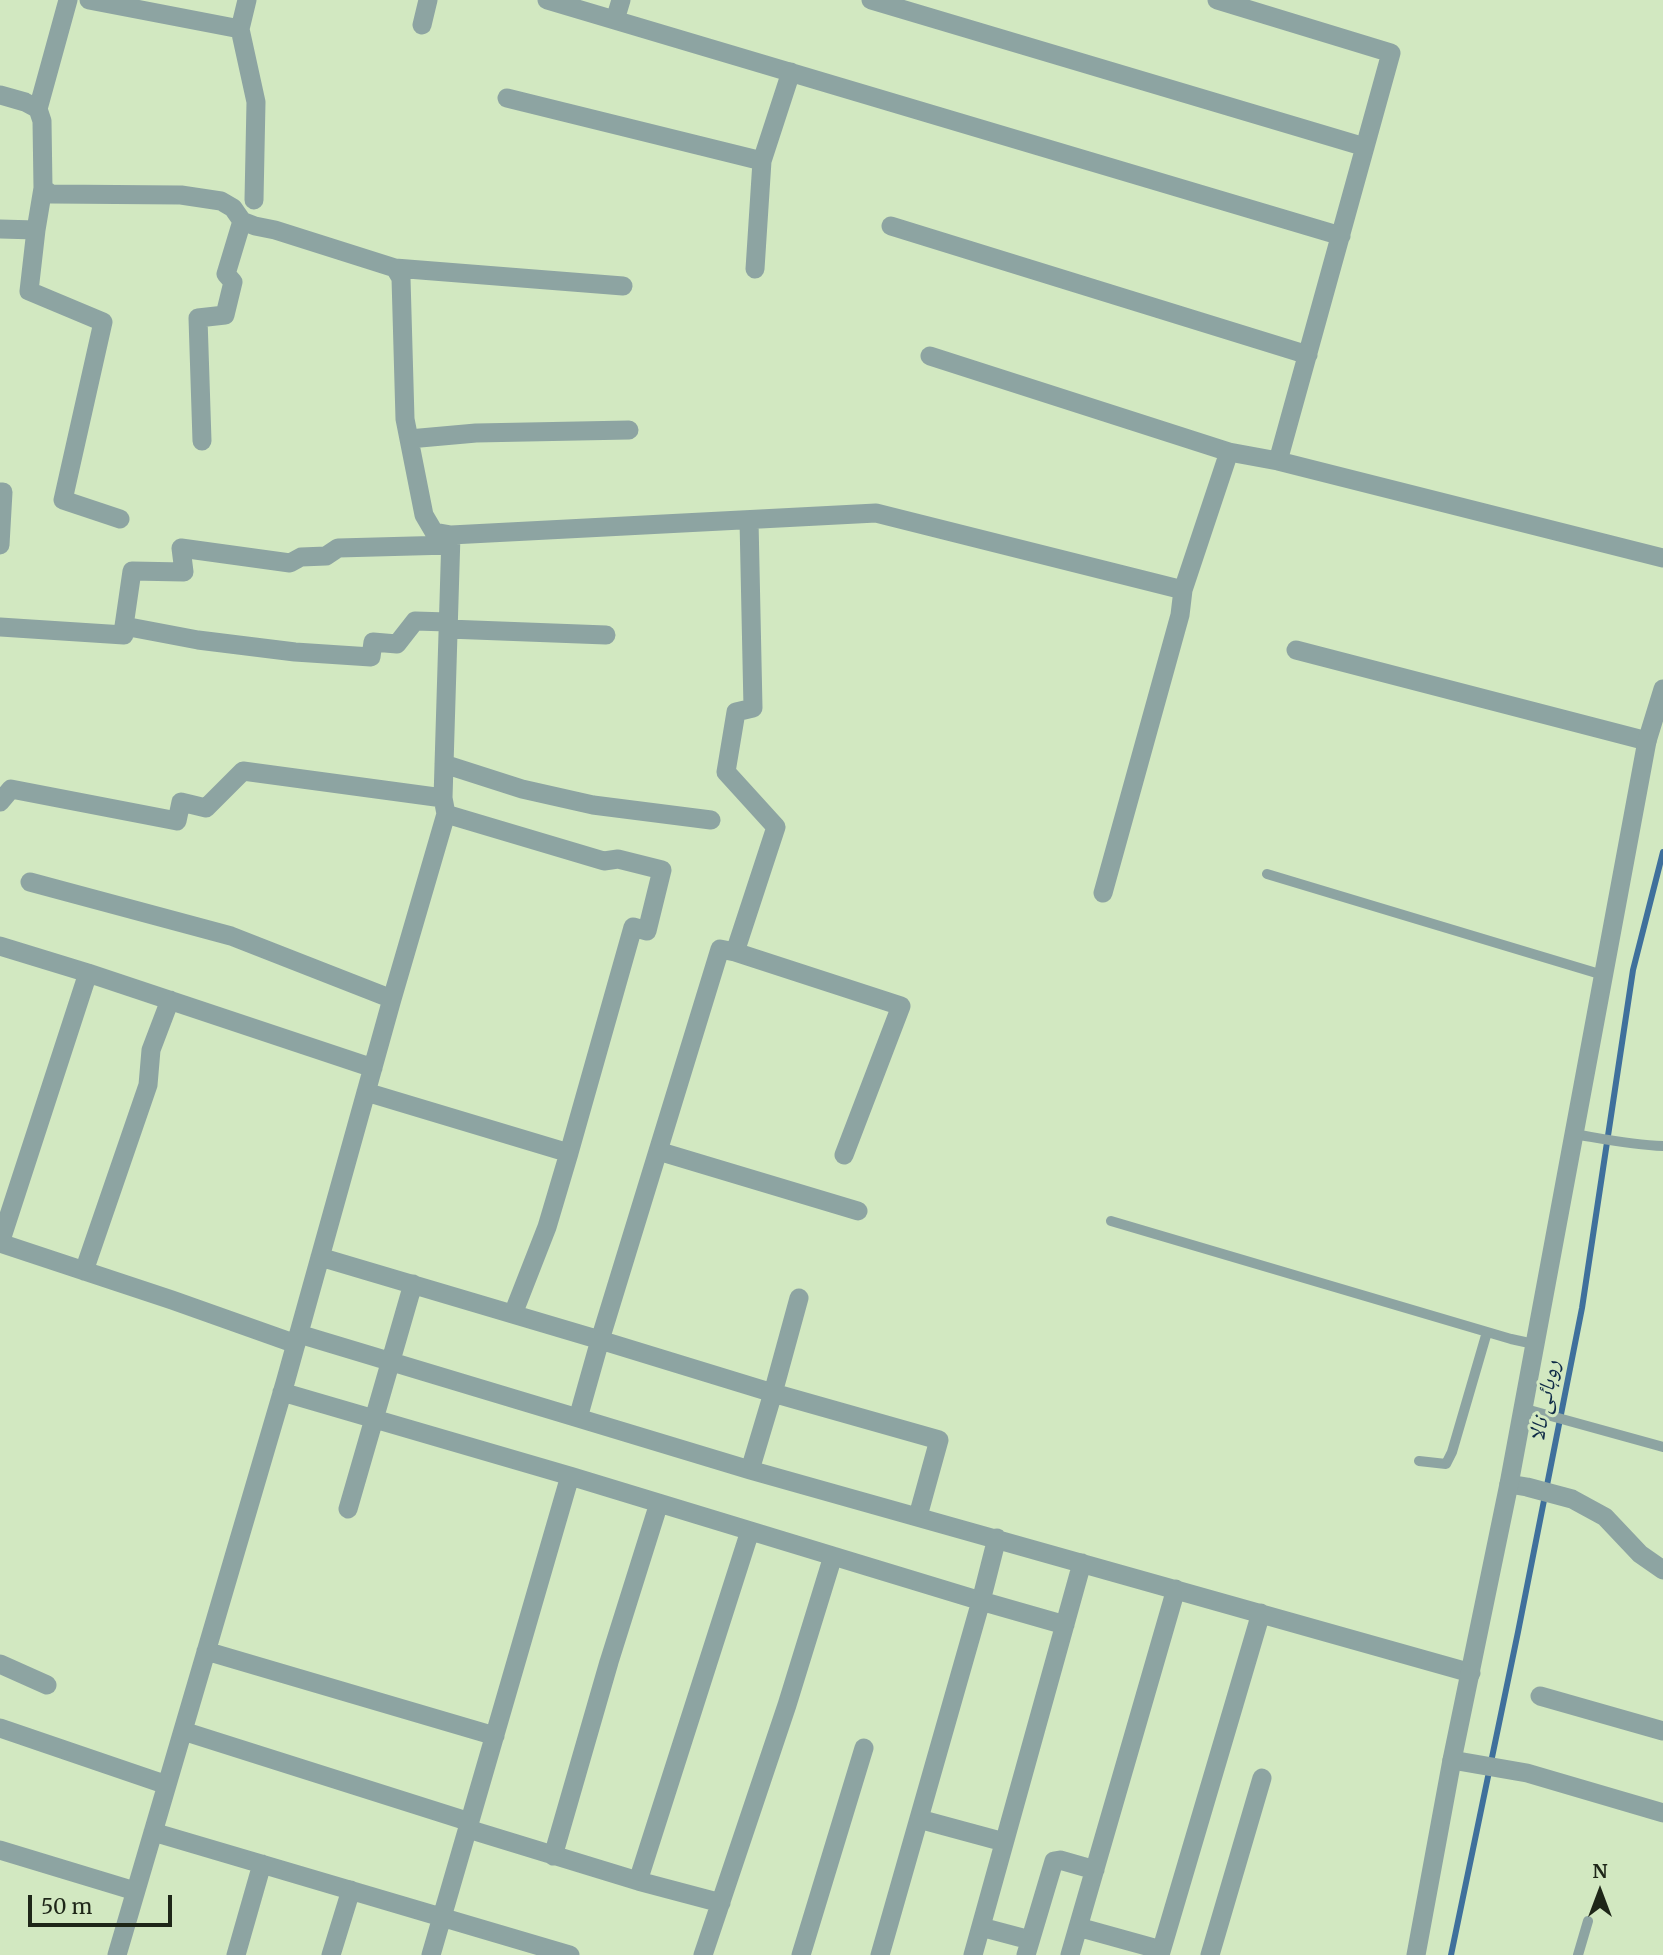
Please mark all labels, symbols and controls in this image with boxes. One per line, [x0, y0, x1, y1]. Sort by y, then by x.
water label: روہائی نالا [1524, 1358, 1566, 1444]
north arrow [1565, 1857, 1635, 1927]
text: N [1592, 1859, 1608, 1883]
scale bar [32, 1882, 175, 1926]
text: 50 m [41, 1893, 92, 1920]

